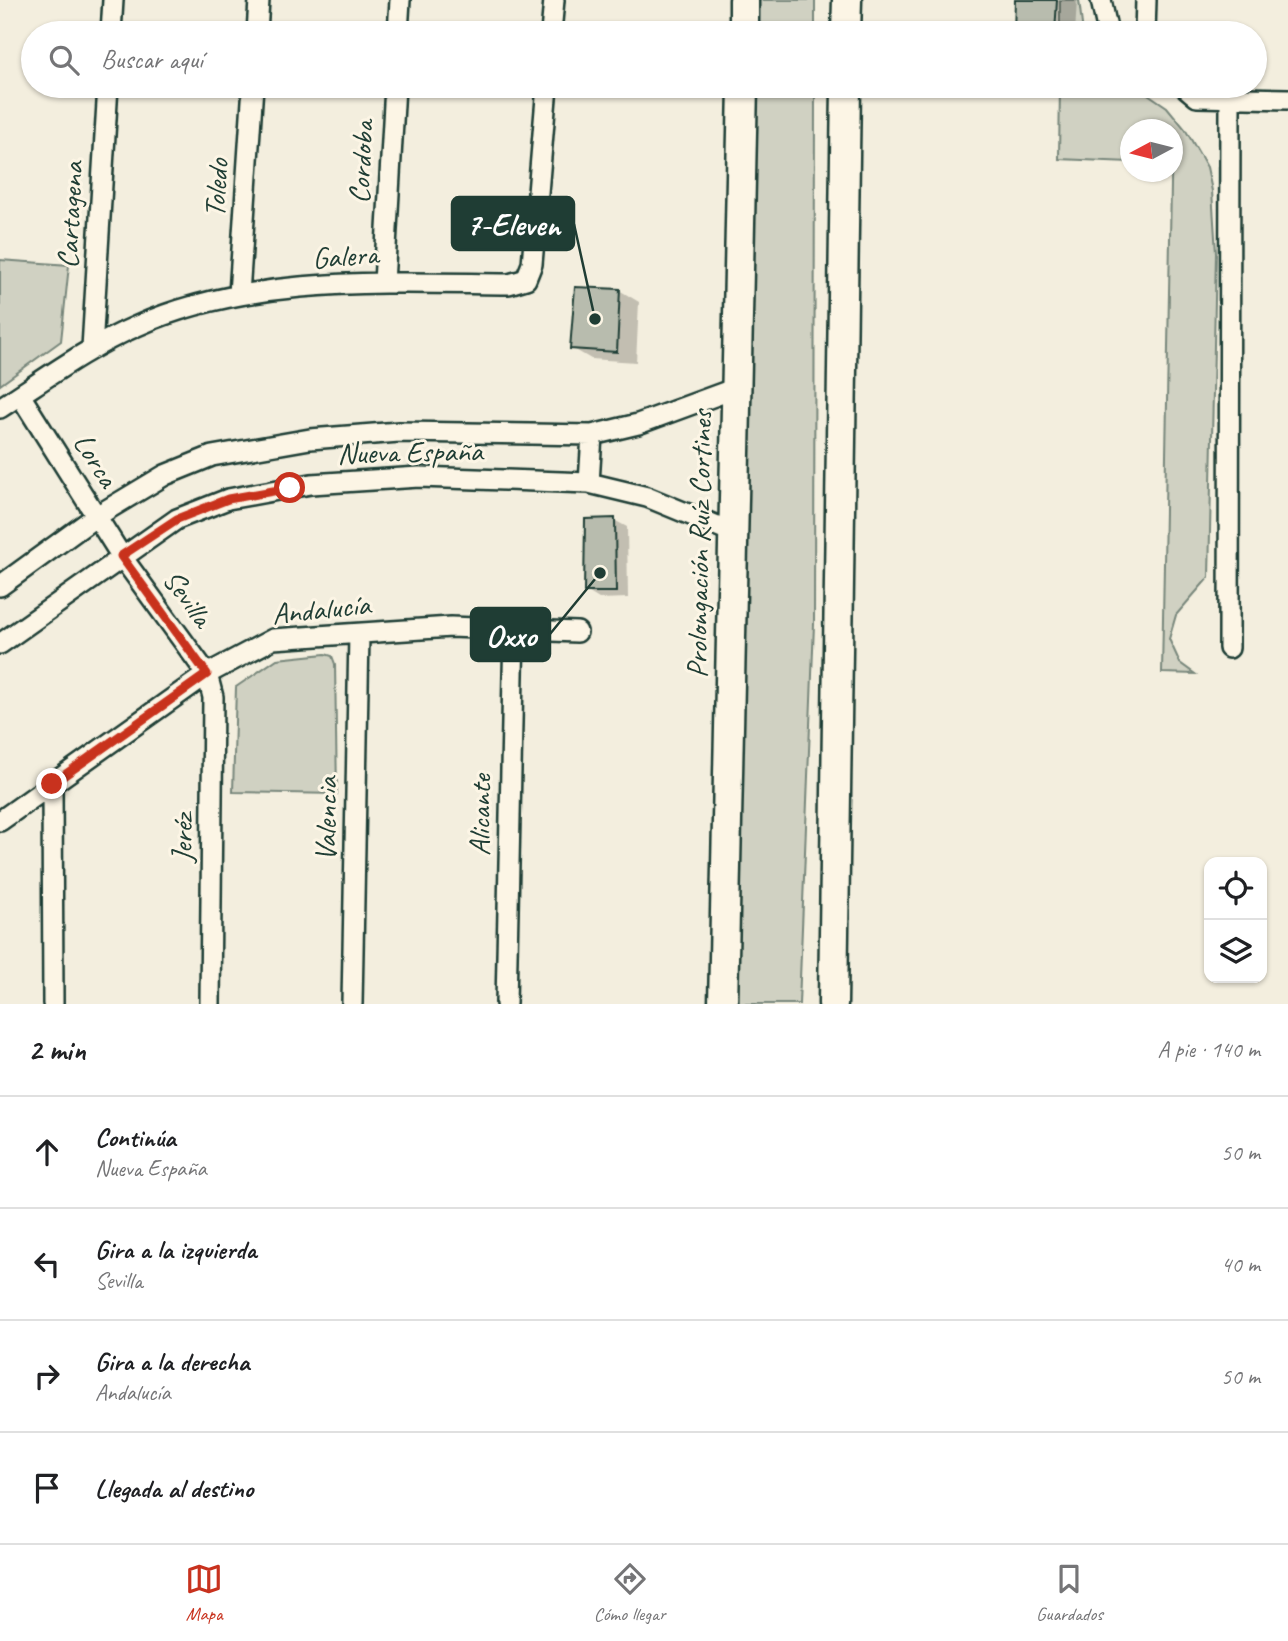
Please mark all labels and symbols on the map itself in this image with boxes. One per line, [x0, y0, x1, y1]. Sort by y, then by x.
street label: Cordoba [340, 117, 382, 205]
north arrow [1120, 119, 1183, 182]
street label: Toledo [195, 156, 237, 219]
street label: Cartagena [48, 159, 92, 269]
callout: 7-Eleven [452, 197, 574, 250]
text: 7-Eleven [466, 204, 562, 245]
street label: Galera [311, 235, 382, 277]
street label: Prolongación Ruíz Cortines [678, 407, 720, 678]
street label: Lorca [65, 426, 128, 496]
street label: Nueva España [337, 432, 485, 472]
route start [274, 472, 305, 503]
street label: Sevilla [154, 562, 223, 636]
street label: Andalucía [270, 585, 374, 633]
callout: Oxxo [471, 608, 550, 661]
text: Oxxo [486, 615, 539, 656]
route end [36, 768, 67, 799]
street label: Alicante [460, 772, 500, 856]
street label: Valencia [306, 775, 346, 862]
street label: Jeréz [163, 810, 201, 865]

